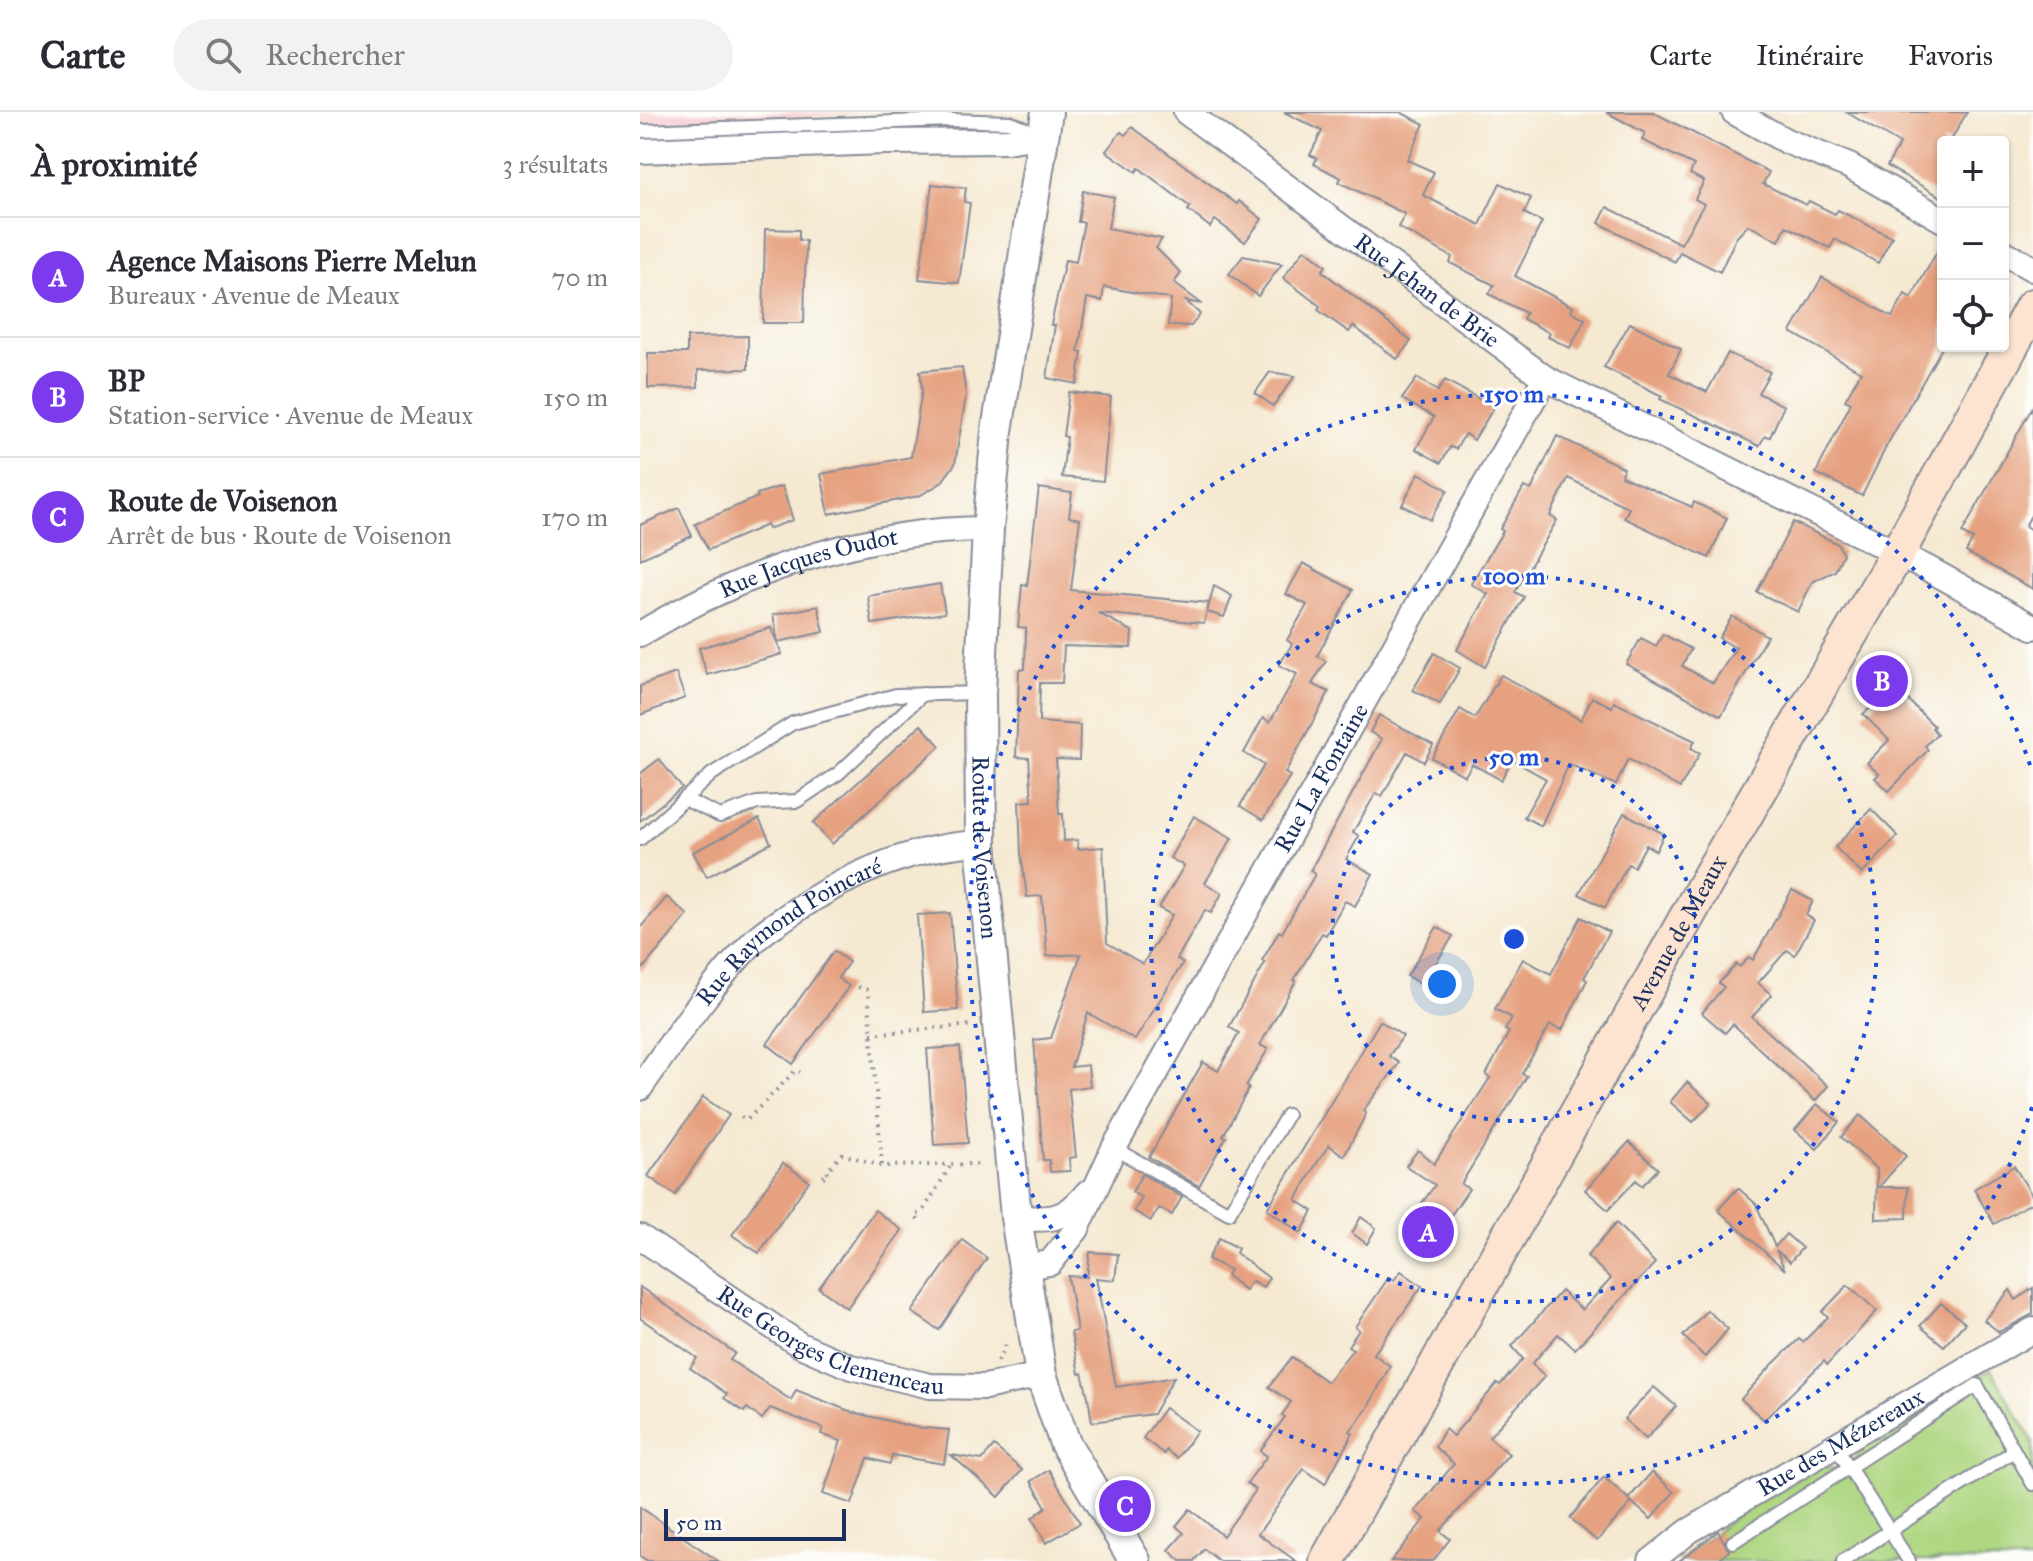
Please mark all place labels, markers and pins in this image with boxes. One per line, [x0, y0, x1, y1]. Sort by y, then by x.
pin: B [1856, 651, 1908, 711]
centre of rings [1500, 925, 1528, 953]
pin: A [1402, 1202, 1454, 1262]
pin: C [1099, 1476, 1151, 1536]

